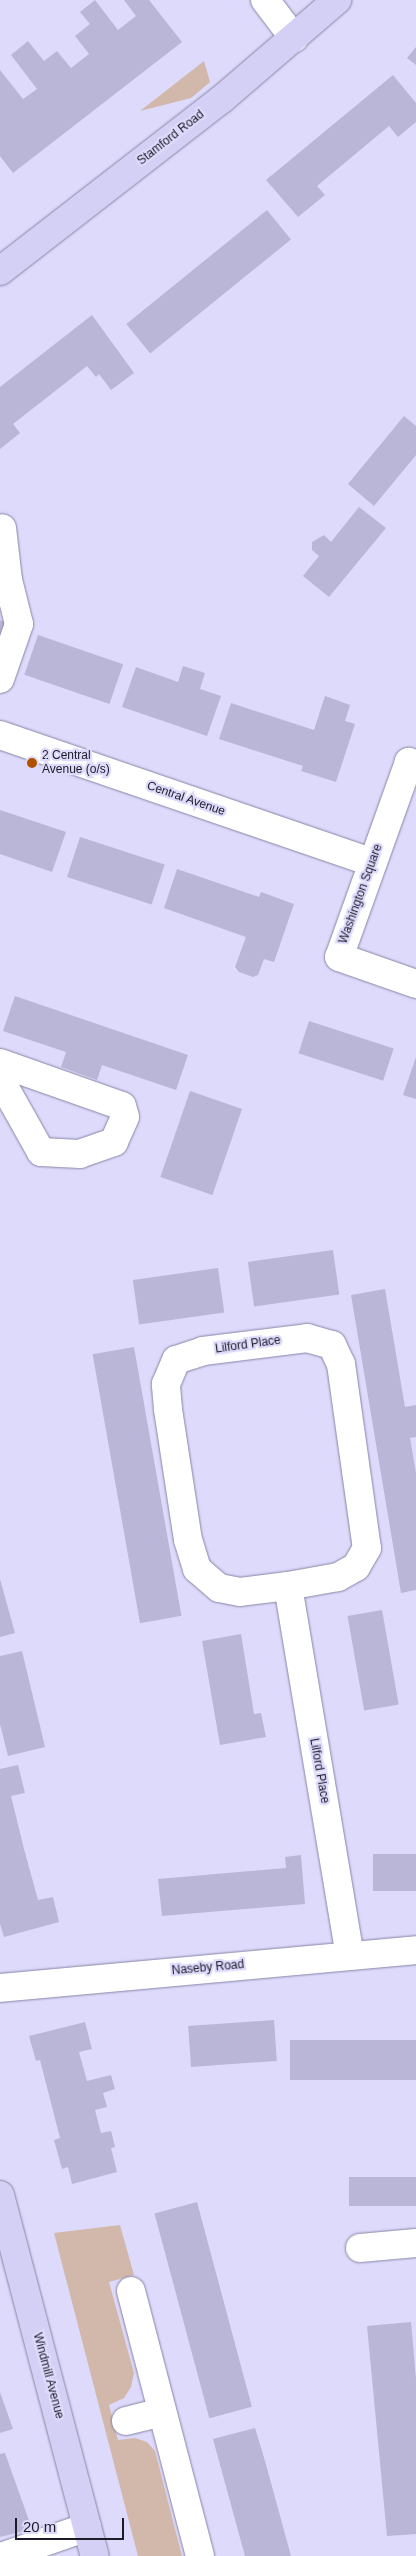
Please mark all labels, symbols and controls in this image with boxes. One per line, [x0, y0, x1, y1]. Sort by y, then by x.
street label: Stamford Road [135, 107, 207, 169]
place label: 2 Central Avenue (o/s) [42, 749, 110, 777]
marker: 2 Central Avenue (o/s) [26, 757, 38, 769]
street label: Central Avenue [145, 779, 227, 819]
street label: Washington Square [336, 842, 386, 946]
street label: Lilford Place [214, 1333, 282, 1357]
street label: Lilford Place [306, 1737, 332, 1805]
street label: Naseby Road [171, 1958, 245, 1978]
street label: Windmill Avenue [30, 2331, 66, 2421]
scale bar [18, 2508, 126, 2540]
text: 20 m [23, 2518, 56, 2535]

